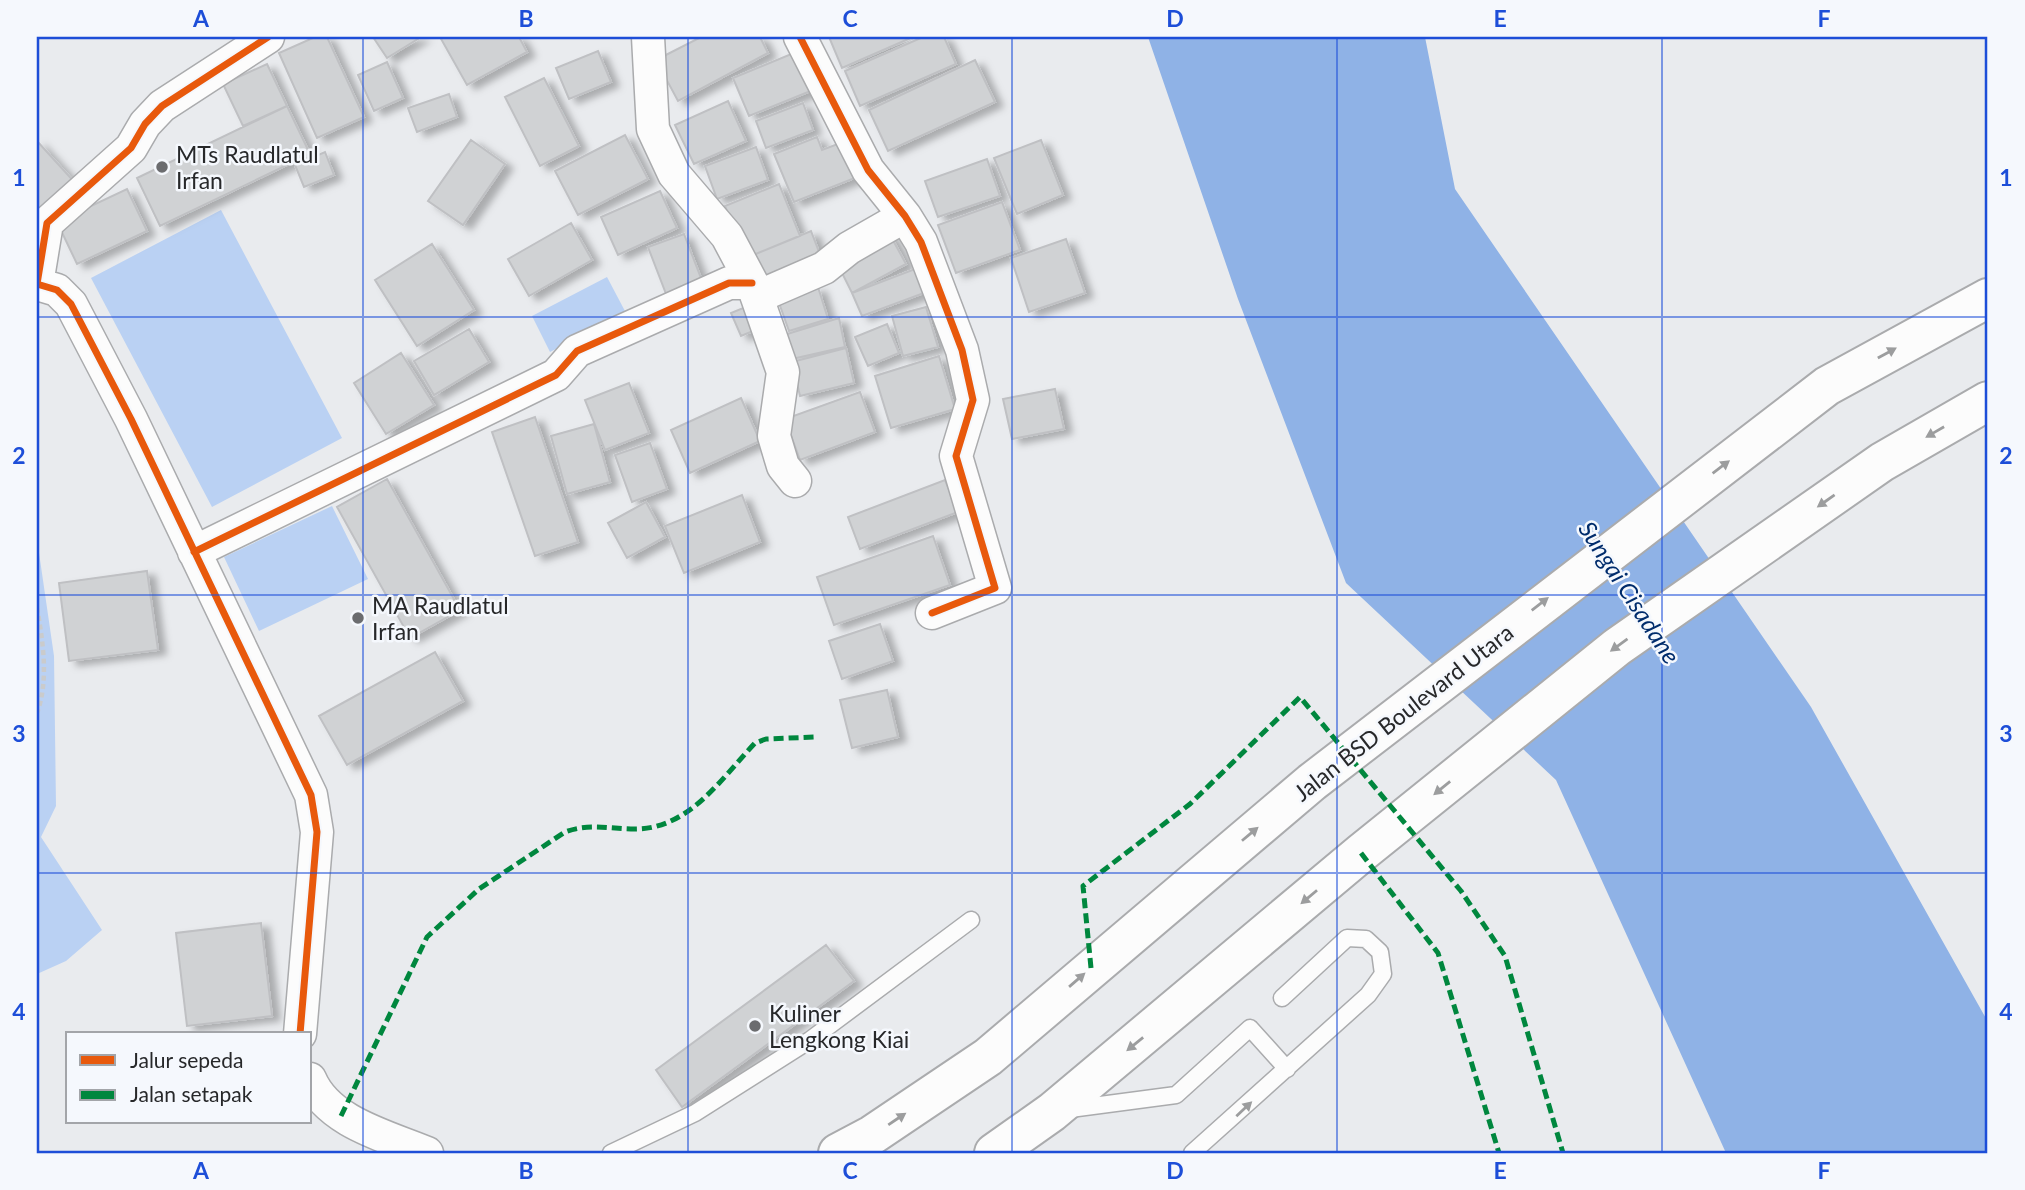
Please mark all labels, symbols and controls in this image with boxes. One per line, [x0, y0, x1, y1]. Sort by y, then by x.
text: A [192, 4, 210, 32]
text: B [518, 4, 534, 32]
text: C [842, 4, 858, 32]
text: D [1166, 4, 1184, 32]
text: E [1493, 4, 1507, 32]
text: F [1817, 4, 1831, 32]
place label: MTs Raudlatul Irfan [176, 140, 319, 194]
marker: MTs Raudlatul Irfan [154, 159, 170, 175]
text: 1 [12, 163, 26, 191]
text: 1 [1999, 163, 2013, 191]
one-way arrow [1877, 347, 1896, 359]
one-way arrow [1925, 426, 1945, 438]
text: 2 [12, 441, 26, 469]
text: 2 [1999, 441, 2013, 469]
one-way arrow [1712, 460, 1730, 474]
one-way arrow [1817, 494, 1835, 508]
water label: Sungai Cisadane [1573, 516, 1687, 668]
place label: MA Raudlatul Irfan [372, 591, 509, 645]
one-way arrow [1530, 597, 1548, 612]
marker: MA Raudlatul Irfan [350, 610, 366, 626]
street label: Jalan BSD Boulevard Utara [1288, 618, 1518, 806]
one-way arrow [1610, 638, 1628, 652]
text: 3 [12, 719, 26, 747]
text: 3 [1999, 719, 2013, 747]
one-way arrow [1433, 780, 1450, 795]
one-way arrow [1242, 827, 1259, 842]
one-way arrow [1300, 889, 1318, 905]
one-way arrow [1068, 973, 1085, 988]
text: 4 [12, 997, 26, 1025]
text: 4 [1999, 997, 2013, 1025]
place label: Kuliner Lengkong Kiai [769, 999, 909, 1053]
marker: Kuliner Lengkong Kiai [747, 1018, 763, 1034]
legend [66, 1032, 312, 1124]
one-way arrow [1127, 1036, 1144, 1051]
text: Jalur sepeda [130, 1047, 243, 1072]
text: Jalan setapak [130, 1081, 253, 1106]
one-way arrow [1235, 1101, 1253, 1117]
one-way arrow [887, 1113, 906, 1126]
text: A [192, 1156, 210, 1184]
text: B [518, 1156, 534, 1184]
text: C [842, 1156, 858, 1184]
text: D [1166, 1156, 1184, 1184]
text: E [1493, 1156, 1507, 1184]
text: F [1817, 1156, 1831, 1184]

